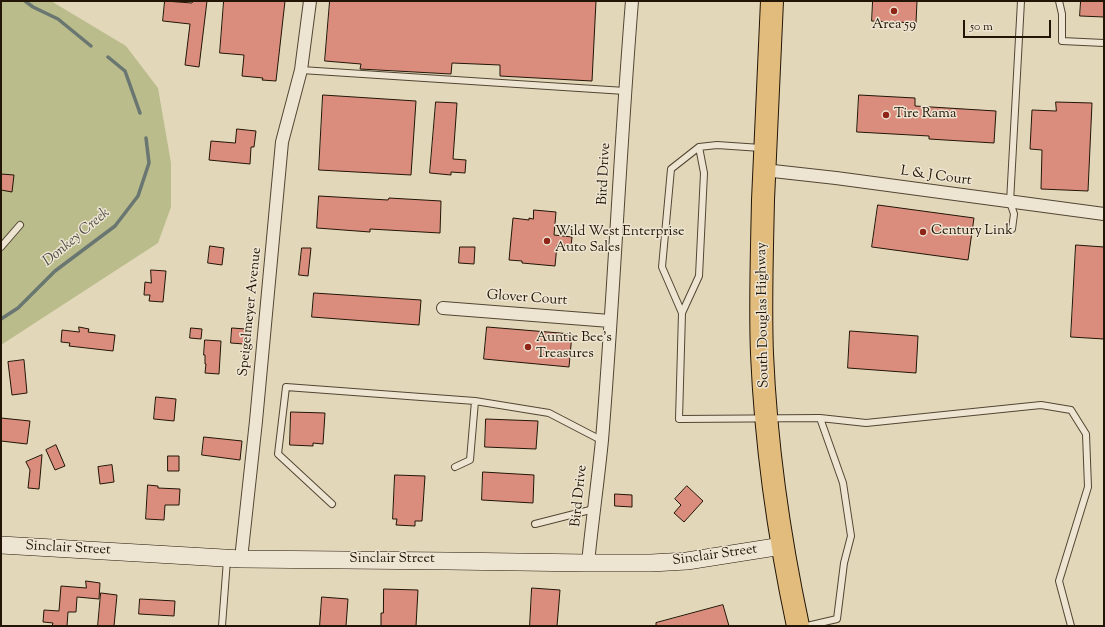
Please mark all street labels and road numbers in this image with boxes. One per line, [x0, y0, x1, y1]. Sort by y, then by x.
street label: Bird Drive [595, 142, 615, 206]
street label: L & J Court [899, 164, 973, 190]
street label: South Douglas Highway [754, 242, 774, 388]
street label: Speigelmeyer Avenue [236, 247, 266, 377]
street label: Glover Court [486, 288, 568, 310]
street label: Bird Drive [568, 464, 592, 528]
street label: Sinclair Street [25, 538, 111, 560]
street label: Sinclair Street [672, 542, 758, 570]
street label: Sinclair Street [349, 552, 435, 568]

